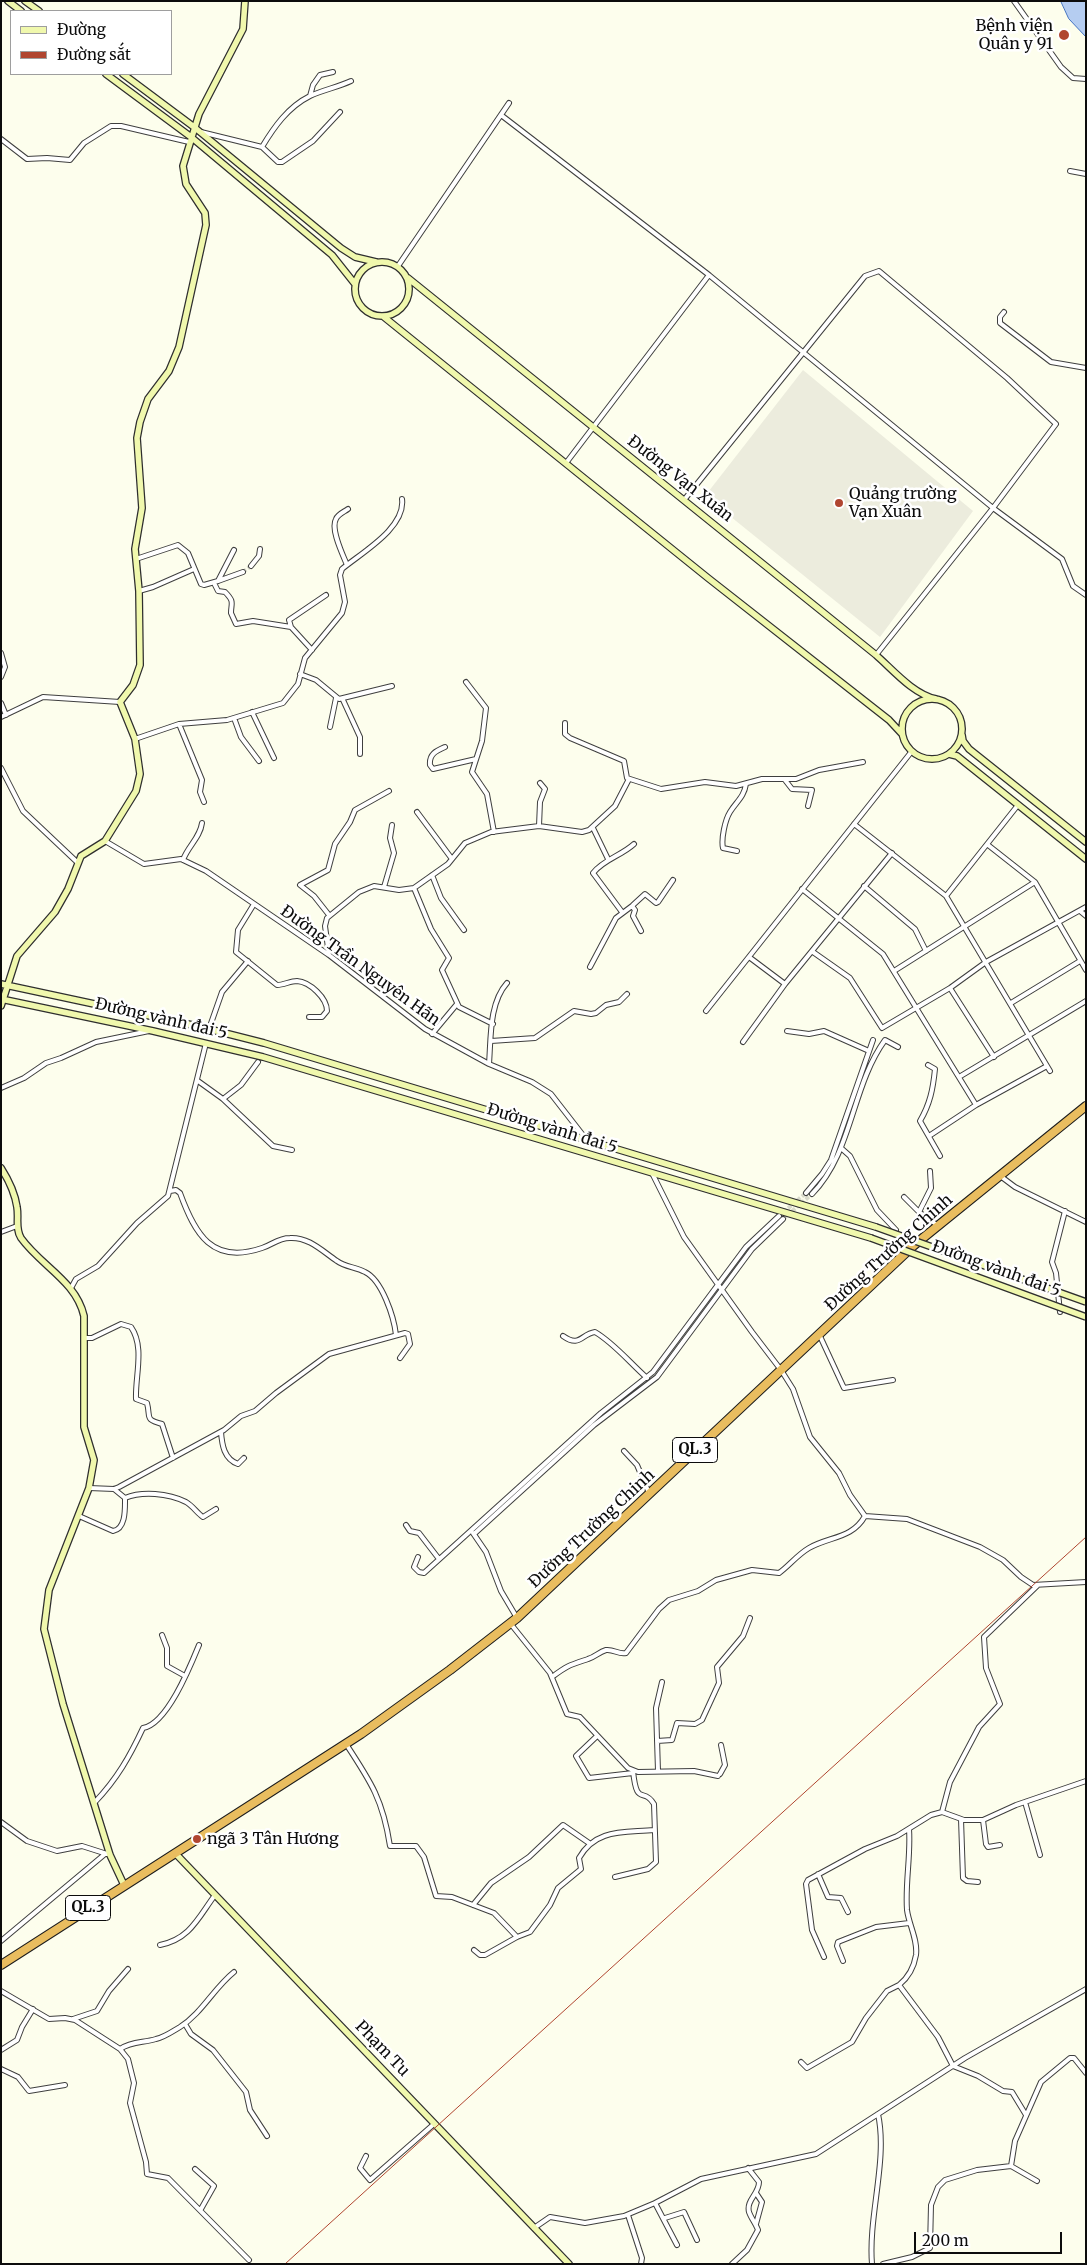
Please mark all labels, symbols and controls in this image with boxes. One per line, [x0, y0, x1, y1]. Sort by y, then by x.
legend [10, 10, 172, 75]
place label: Bệnh viện Quân y 91 [975, 16, 1053, 54]
text: Đường [57, 20, 106, 39]
marker: Bệnh viện Quân y 91 [1057, 28, 1071, 42]
text: Đường sắt [57, 45, 131, 64]
street label: Đường Vạn Xuân [623, 432, 737, 526]
place label: Quảng trường Vạn Xuân [849, 484, 957, 522]
marker: Quảng trường Vạn Xuân [833, 497, 845, 509]
street label: Đường Trần Nguyên Hãn [277, 902, 443, 1030]
street label: Đường vành đai 5 [93, 994, 229, 1044]
street label: Đường vành đai 5 [485, 1100, 619, 1158]
street label: Đường Trường Chinh [821, 1191, 957, 1315]
street label: Đường vành đai 5 [929, 1237, 1063, 1301]
road number: QL.3 [672, 1438, 718, 1462]
street label: Đường Trường Chinh [525, 1466, 659, 1592]
place label: ngã 3 Tân Hương [207, 1829, 339, 1849]
marker: ngã 3 Tân Hương [191, 1833, 203, 1845]
road number: QL.3 [66, 1896, 110, 1920]
street label: Phạm Tu [351, 2017, 413, 2081]
scale bar [917, 2222, 1064, 2254]
text: 200 m [922, 2231, 969, 2250]

